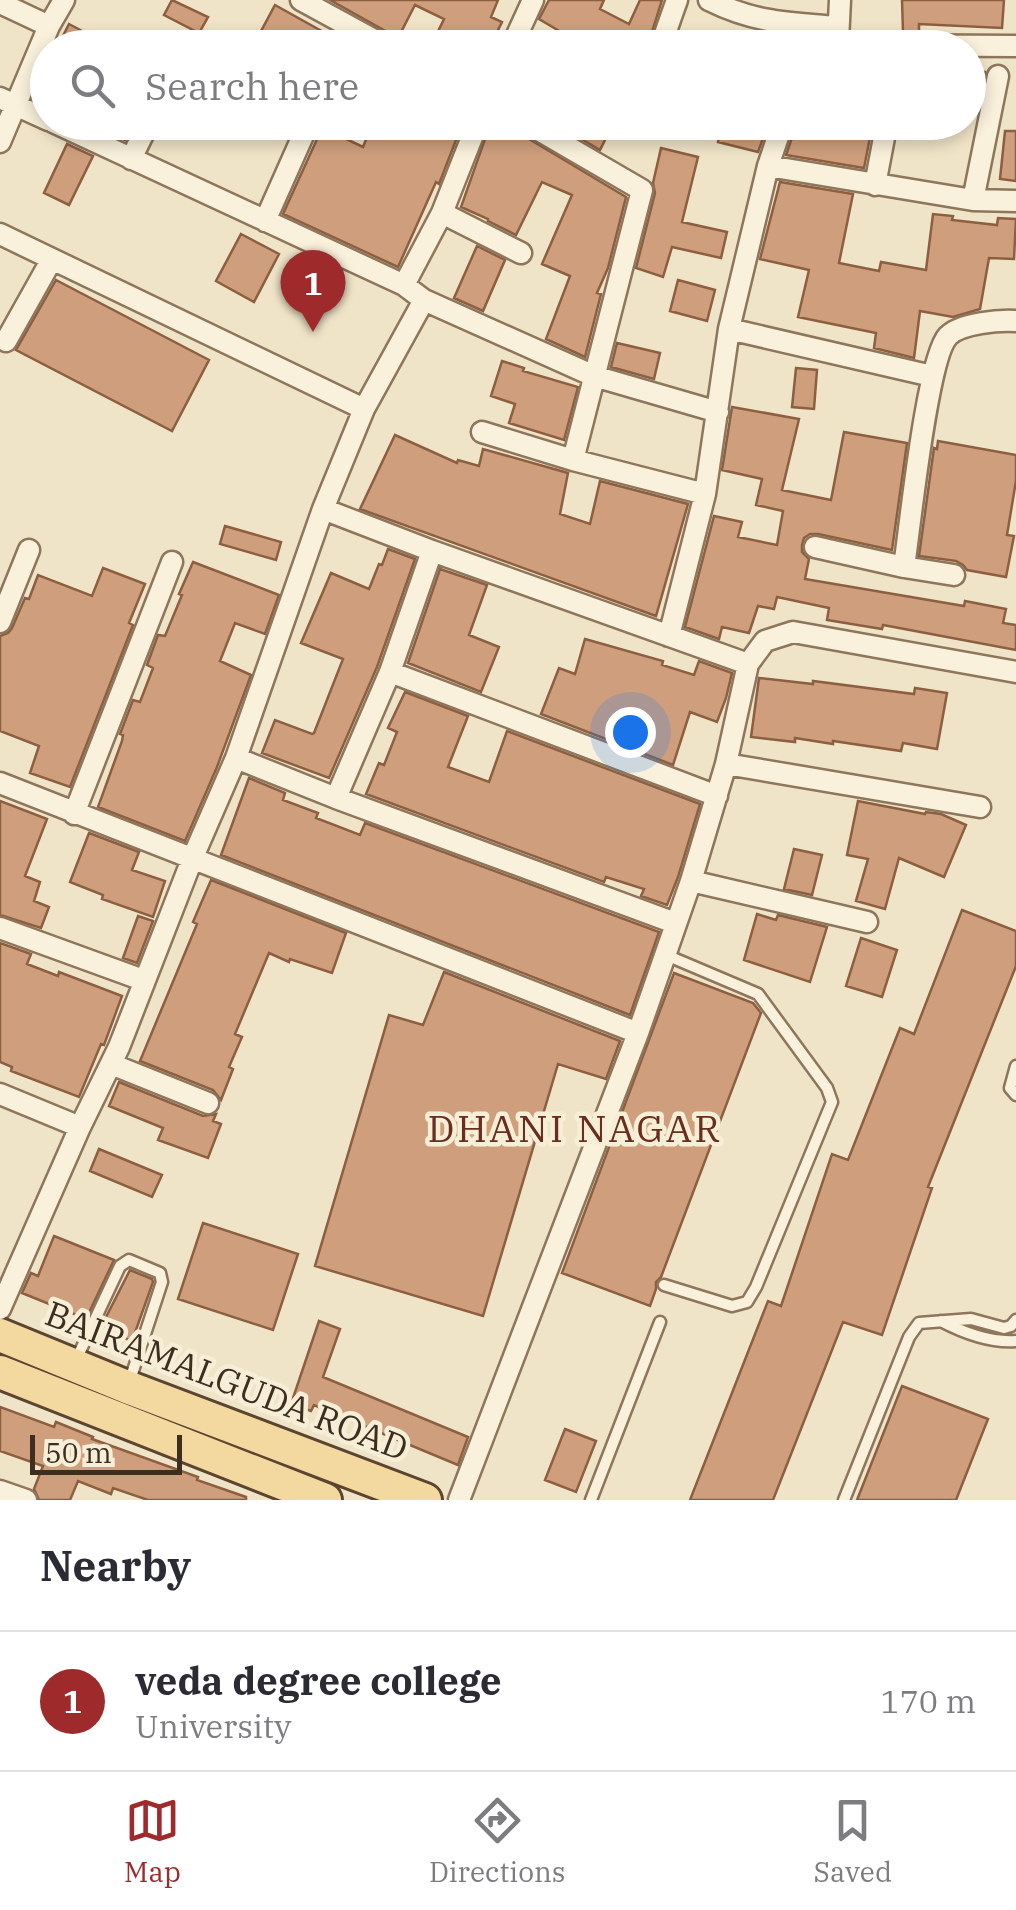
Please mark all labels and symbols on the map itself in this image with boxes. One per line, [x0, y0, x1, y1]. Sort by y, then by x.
pin: 1 [280, 250, 346, 332]
your location [605, 707, 656, 758]
district label: DHANI NAGAR [428, 1103, 722, 1152]
street label: BAIRAMALGUDA ROAD [39, 1290, 415, 1470]
scale bar [30, 1430, 182, 1474]

